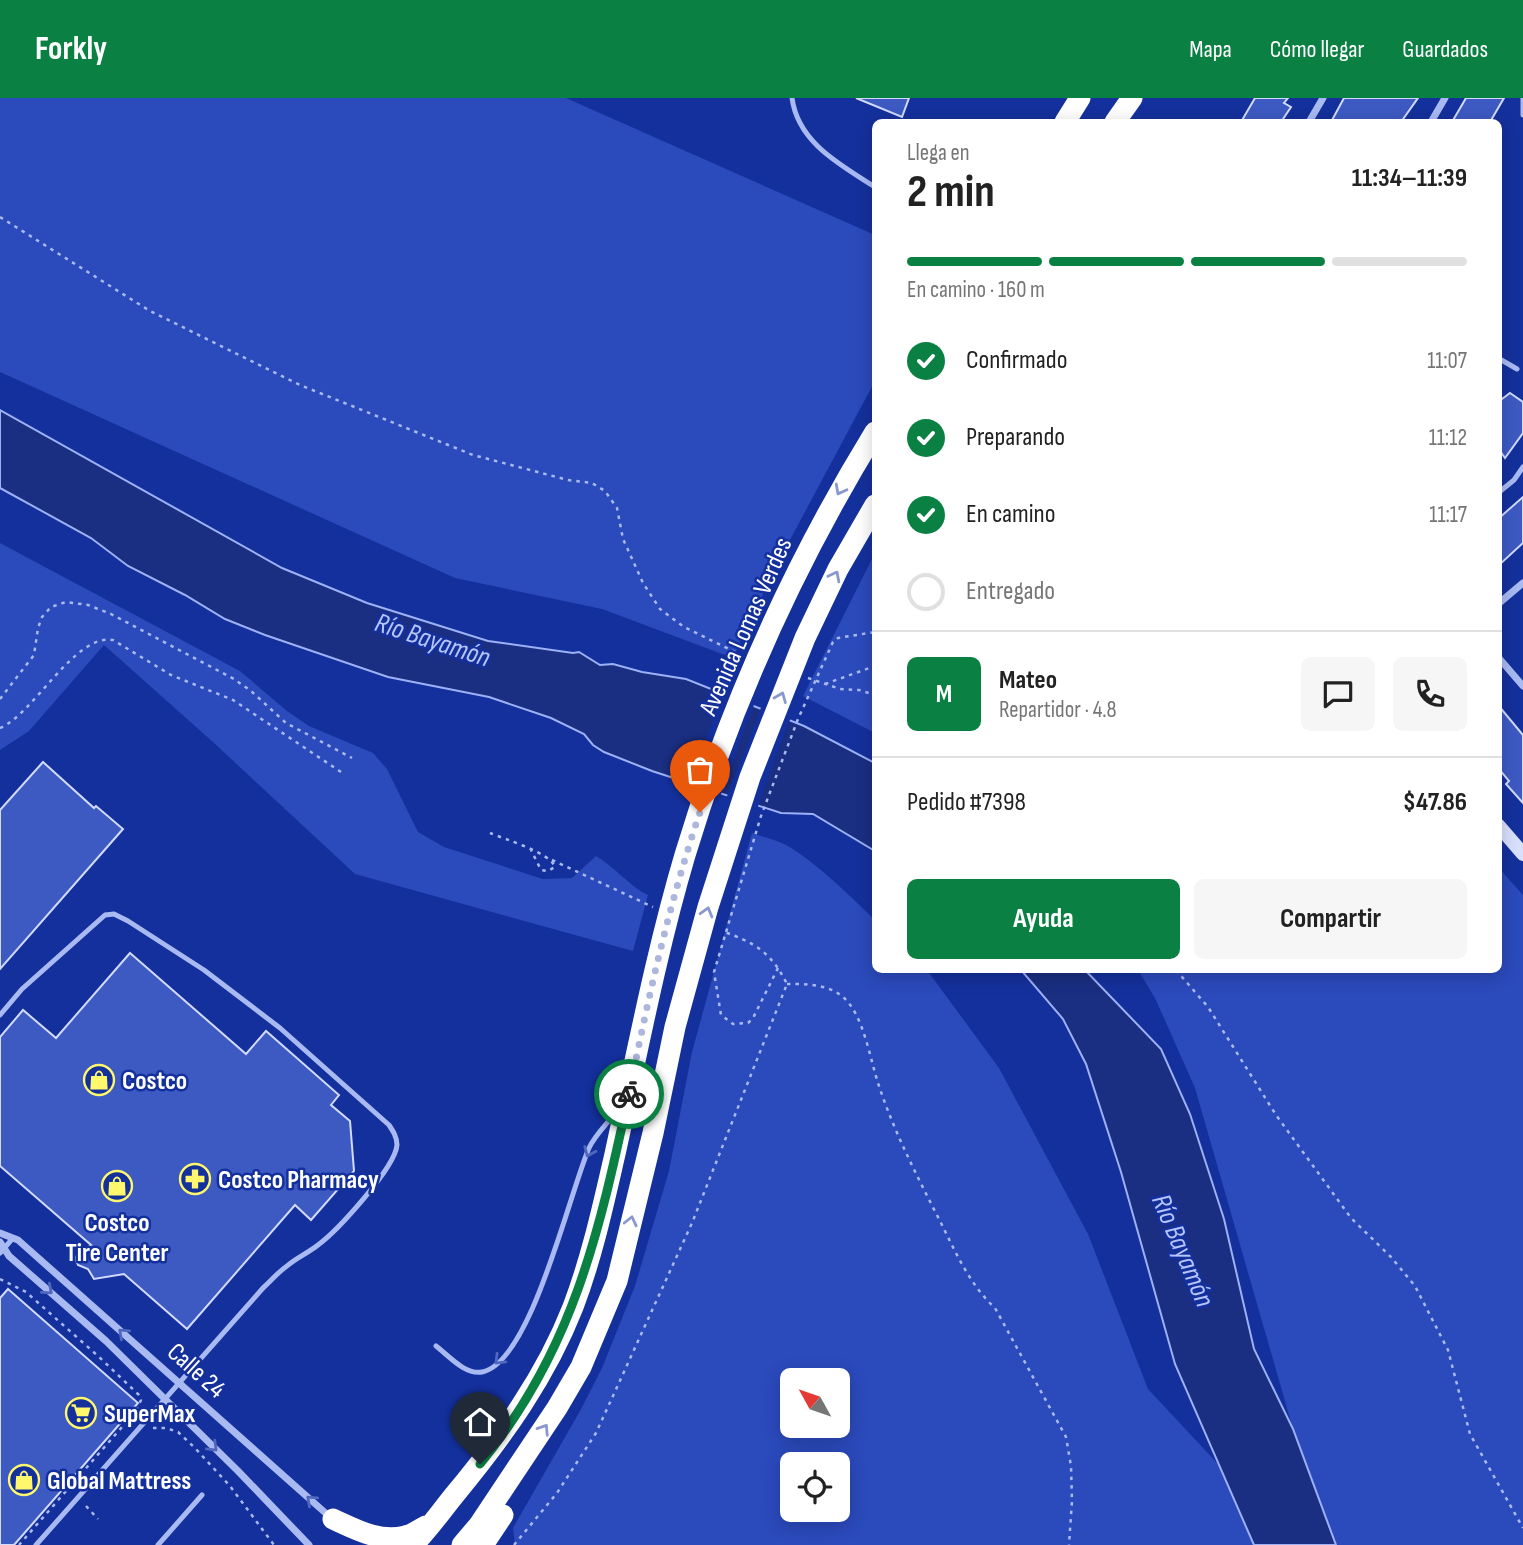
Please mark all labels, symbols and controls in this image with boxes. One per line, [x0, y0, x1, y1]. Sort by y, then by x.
text: Forkly [35, 29, 107, 69]
text: Mapa [1189, 35, 1232, 64]
text: Cómo llegar [1270, 35, 1364, 64]
text: Guardados [1402, 35, 1488, 64]
text: Llega en [907, 139, 970, 167]
text: 11:34–11:39 [1352, 163, 1467, 194]
text: 2 min [907, 165, 995, 220]
text: En camino · 160 m [907, 276, 1045, 304]
icon: check [907, 342, 945, 380]
text: Confirmado [966, 345, 1067, 376]
text: 11:07 [1427, 347, 1467, 375]
icon: check [907, 419, 945, 457]
text: Preparando [966, 422, 1065, 453]
text: 11:12 [1429, 424, 1467, 452]
one-way arrow [835, 483, 849, 496]
icon: check [907, 496, 945, 534]
text: En camino [966, 499, 1056, 530]
text: 11:17 [1429, 501, 1467, 529]
street label: Avenida Lomas Verdes [693, 533, 799, 721]
one-way arrow [826, 571, 840, 584]
text: Entregado [966, 576, 1055, 607]
water label: Río Bayamón [371, 606, 495, 675]
button: chat [1301, 657, 1375, 731]
button: phone [1393, 657, 1467, 731]
text: Mateo [999, 665, 1057, 696]
text: M [936, 679, 952, 710]
one-way arrow [773, 692, 787, 704]
text: Repartidor · 4.8 [999, 696, 1117, 724]
pin [670, 740, 730, 812]
icon: bag [681, 751, 719, 789]
text: Pedido #7398 [907, 787, 1026, 818]
text: $47.86 [1403, 787, 1467, 818]
button: Ayuda [907, 879, 1180, 959]
button: Compartir [1194, 879, 1467, 959]
one-way arrow [699, 906, 713, 918]
courier [594, 1059, 664, 1129]
shop icon: Costco [82, 1063, 116, 1097]
place label: Costco [122, 1066, 187, 1097]
icon: bike [610, 1075, 648, 1113]
one-way arrow [583, 1146, 597, 1158]
pharmacy icon: Costco Pharmacy [178, 1162, 212, 1196]
place label: Costco Pharmacy [218, 1165, 379, 1196]
shop icon: Costco Tire Center [100, 1169, 134, 1203]
water label: Río Bayamón [1144, 1189, 1221, 1312]
place label: Costco Tire Center [65, 1208, 169, 1269]
one-way arrow [623, 1215, 637, 1227]
one-way arrow [39, 1282, 52, 1294]
one-way arrow [118, 1329, 131, 1341]
street label: Calle 24 [160, 1337, 232, 1405]
one-way arrow [495, 1351, 508, 1364]
north arrow [780, 1368, 850, 1438]
map controls [780, 1368, 850, 1522]
pin [450, 1392, 510, 1464]
supermarket icon: SuperMax [64, 1396, 98, 1430]
place label: SuperMax [104, 1399, 196, 1430]
icon: home [461, 1403, 499, 1441]
one-way arrow [535, 1424, 548, 1437]
one-way arrow [204, 1438, 217, 1451]
button: locate [780, 1452, 850, 1522]
shop icon: Global Mattress [7, 1463, 41, 1497]
place label: Global Mattress [47, 1466, 191, 1497]
one-way arrow [306, 1496, 319, 1508]

